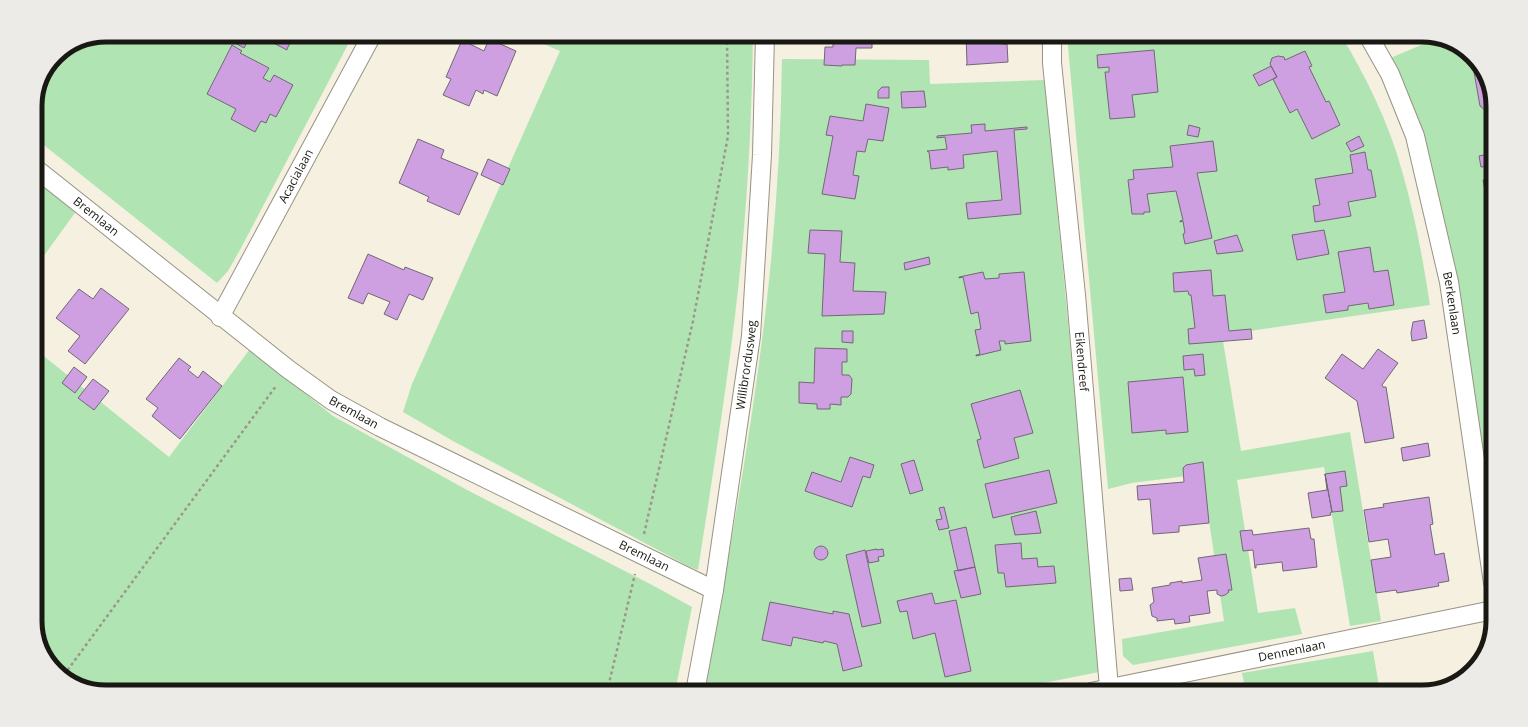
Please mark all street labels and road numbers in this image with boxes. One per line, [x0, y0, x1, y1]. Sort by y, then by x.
street label: Acacialaan [274, 146, 317, 206]
street label: Bremlaan [70, 193, 123, 240]
street label: Berkenlaan [1439, 270, 1466, 336]
street label: Willibrordusweg [731, 319, 760, 411]
street label: Eikendreef [1071, 331, 1093, 393]
street label: Bremlaan [326, 392, 382, 433]
street label: Bremlaan [616, 536, 672, 575]
street label: Dennenlaan [1257, 635, 1327, 666]

